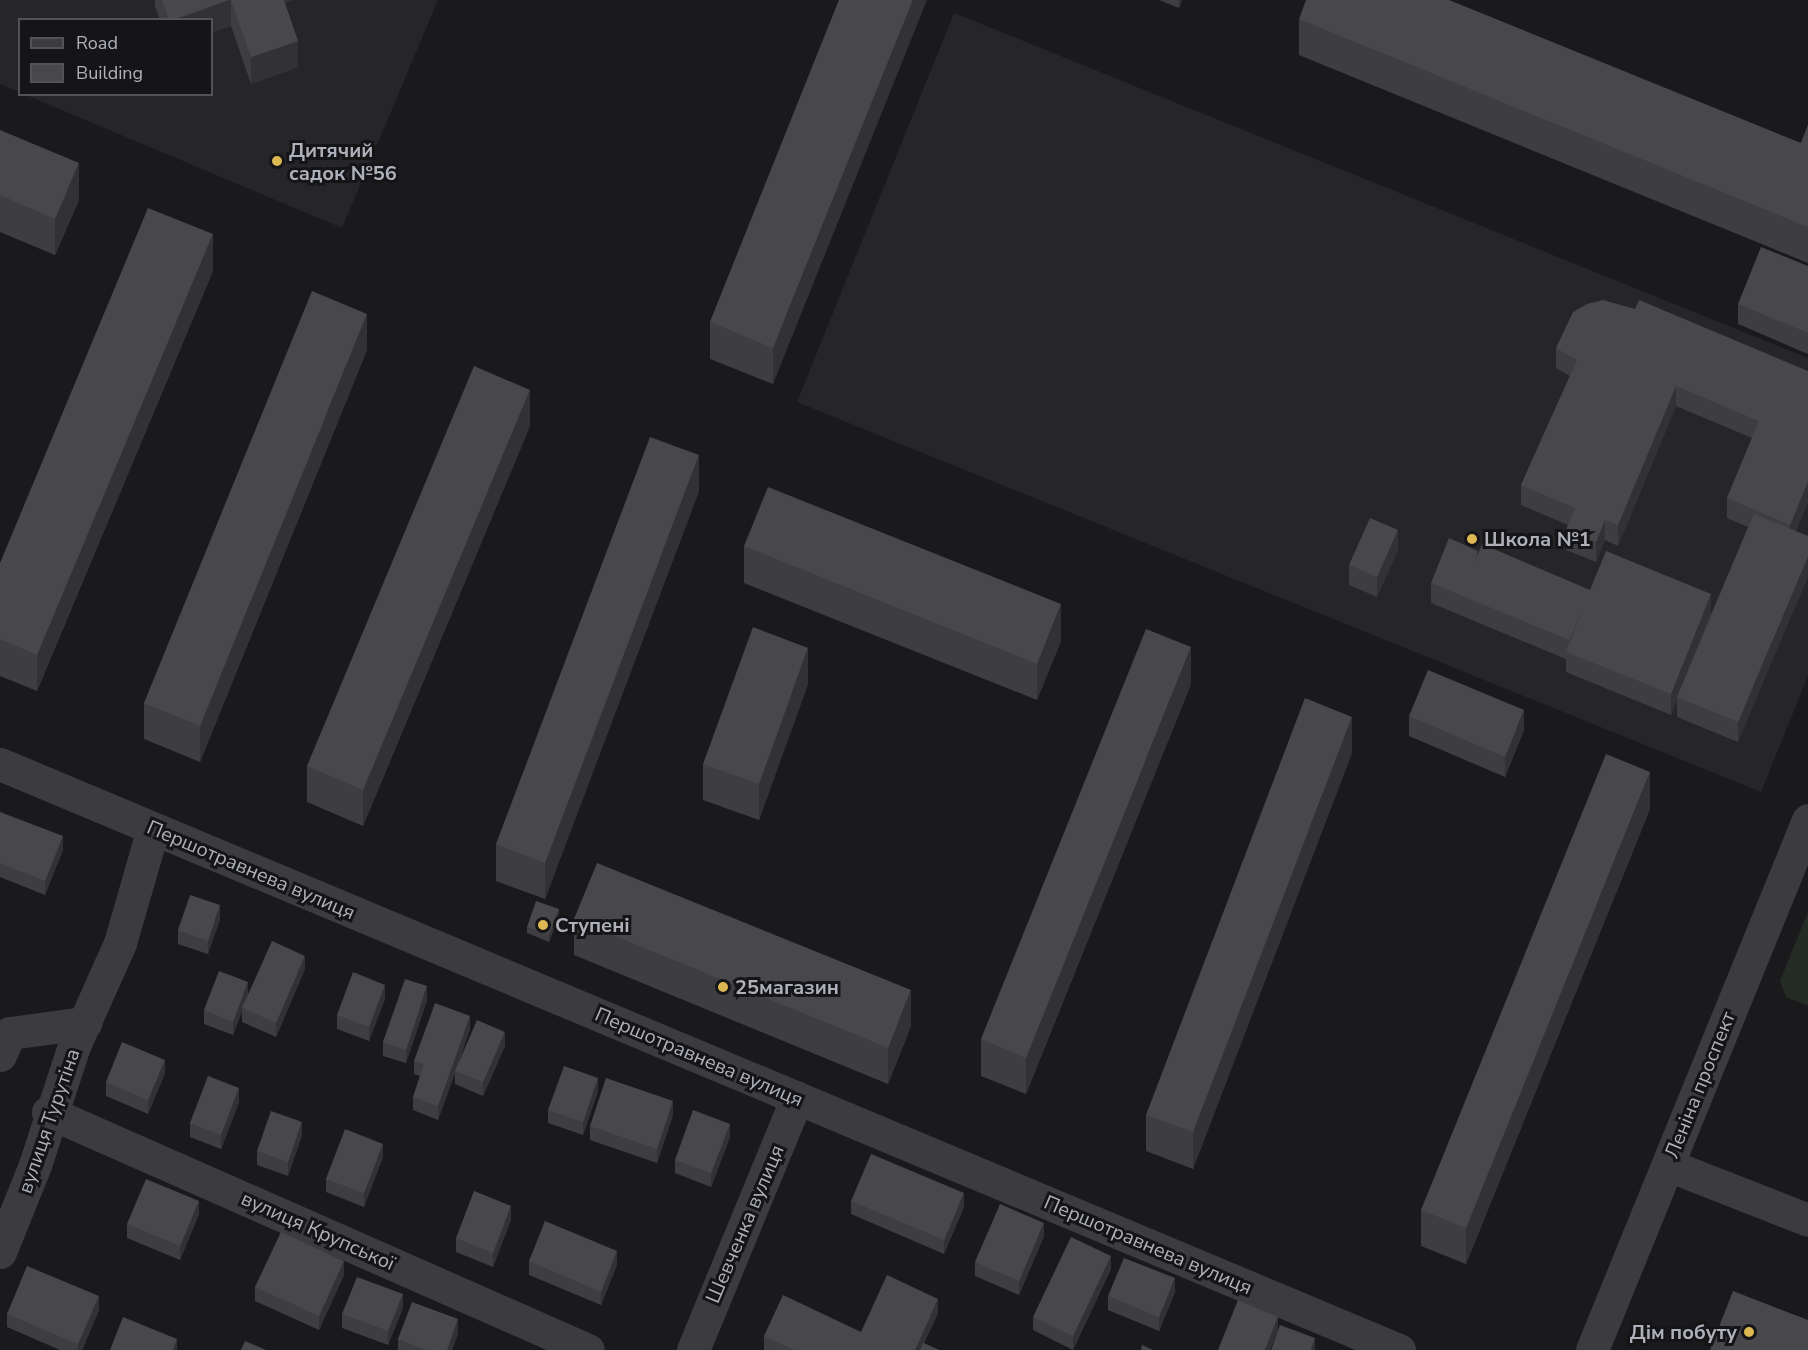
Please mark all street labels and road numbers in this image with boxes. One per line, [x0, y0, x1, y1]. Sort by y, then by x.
street label: Першотравнева вулиця [143, 815, 359, 925]
street label: Першотравнева вулиця [591, 1002, 807, 1112]
street label: Леніна проспект [1660, 1008, 1740, 1162]
street label: вулиця Турутіна [13, 1045, 85, 1197]
street label: Шевченка вулиця [701, 1141, 789, 1307]
street label: вулиця Крупської [238, 1186, 398, 1276]
street label: Першотравнева вулиця [1040, 1190, 1256, 1300]

